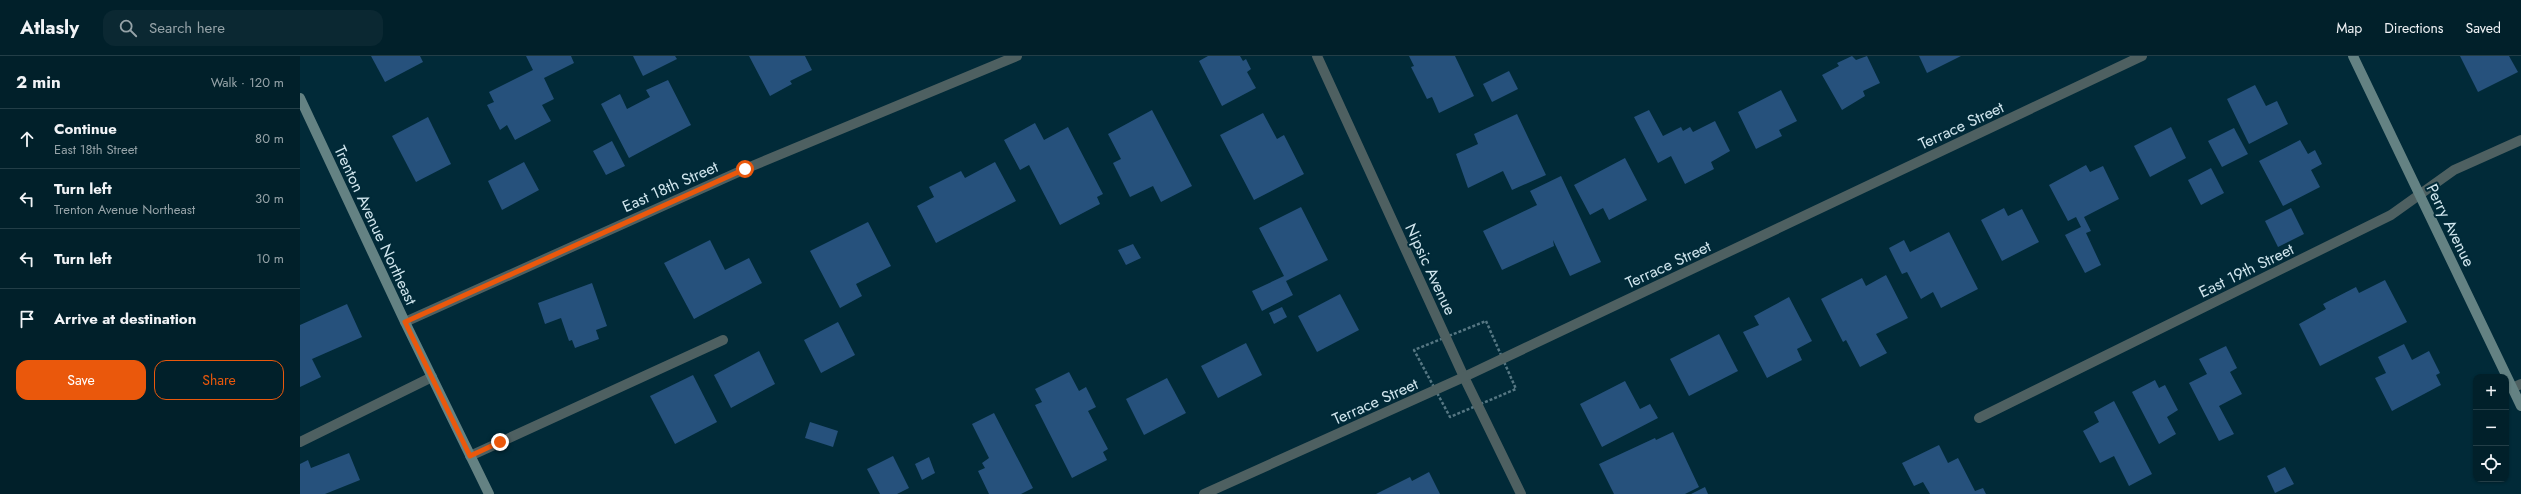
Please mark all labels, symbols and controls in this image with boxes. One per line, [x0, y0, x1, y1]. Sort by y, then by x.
search box [103, 10, 383, 46]
text: Atlasly [20, 14, 79, 41]
icon: search [117, 17, 139, 39]
text: Search here [149, 17, 225, 39]
text: Map [2336, 18, 2362, 38]
text: Directions [2384, 18, 2444, 38]
text: Saved [2466, 18, 2501, 38]
text: 2 min [16, 70, 61, 94]
text: Walk · 120 m [211, 73, 284, 92]
street label: Terrace Street [1915, 96, 2008, 155]
text: Continue [54, 118, 117, 140]
icon: ahead [16, 128, 38, 150]
text: 80 m [255, 129, 284, 148]
text: East 18th Street [54, 140, 137, 159]
street label: Trenton Avenue Northeast [328, 142, 423, 309]
street label: East 18th Street [619, 155, 722, 218]
route start [736, 160, 754, 178]
text: Turn left [54, 178, 112, 200]
street label: Perry Avenue [2421, 180, 2481, 271]
icon: left [16, 188, 38, 210]
text: 30 m [255, 189, 284, 208]
text: Trenton Avenue Northeast [54, 200, 195, 219]
street label: Nipsic Avenue [1399, 220, 1462, 319]
street label: Terrace Street [1622, 235, 1715, 294]
street label: East 19th Street [2195, 237, 2298, 303]
icon: left [16, 248, 38, 270]
text: Turn left [54, 248, 112, 270]
text: 10 m [256, 249, 284, 268]
icon: arrive [16, 308, 38, 330]
text: Arrive at destination [54, 308, 196, 330]
button: Save [16, 360, 146, 400]
button: Share [154, 360, 284, 400]
street label: Terrace Street [1329, 372, 1422, 431]
map controls [2473, 374, 2509, 482]
button: + [2473, 374, 2509, 410]
button: − [2473, 410, 2509, 446]
route end [491, 433, 509, 451]
button: locate [2473, 446, 2509, 482]

